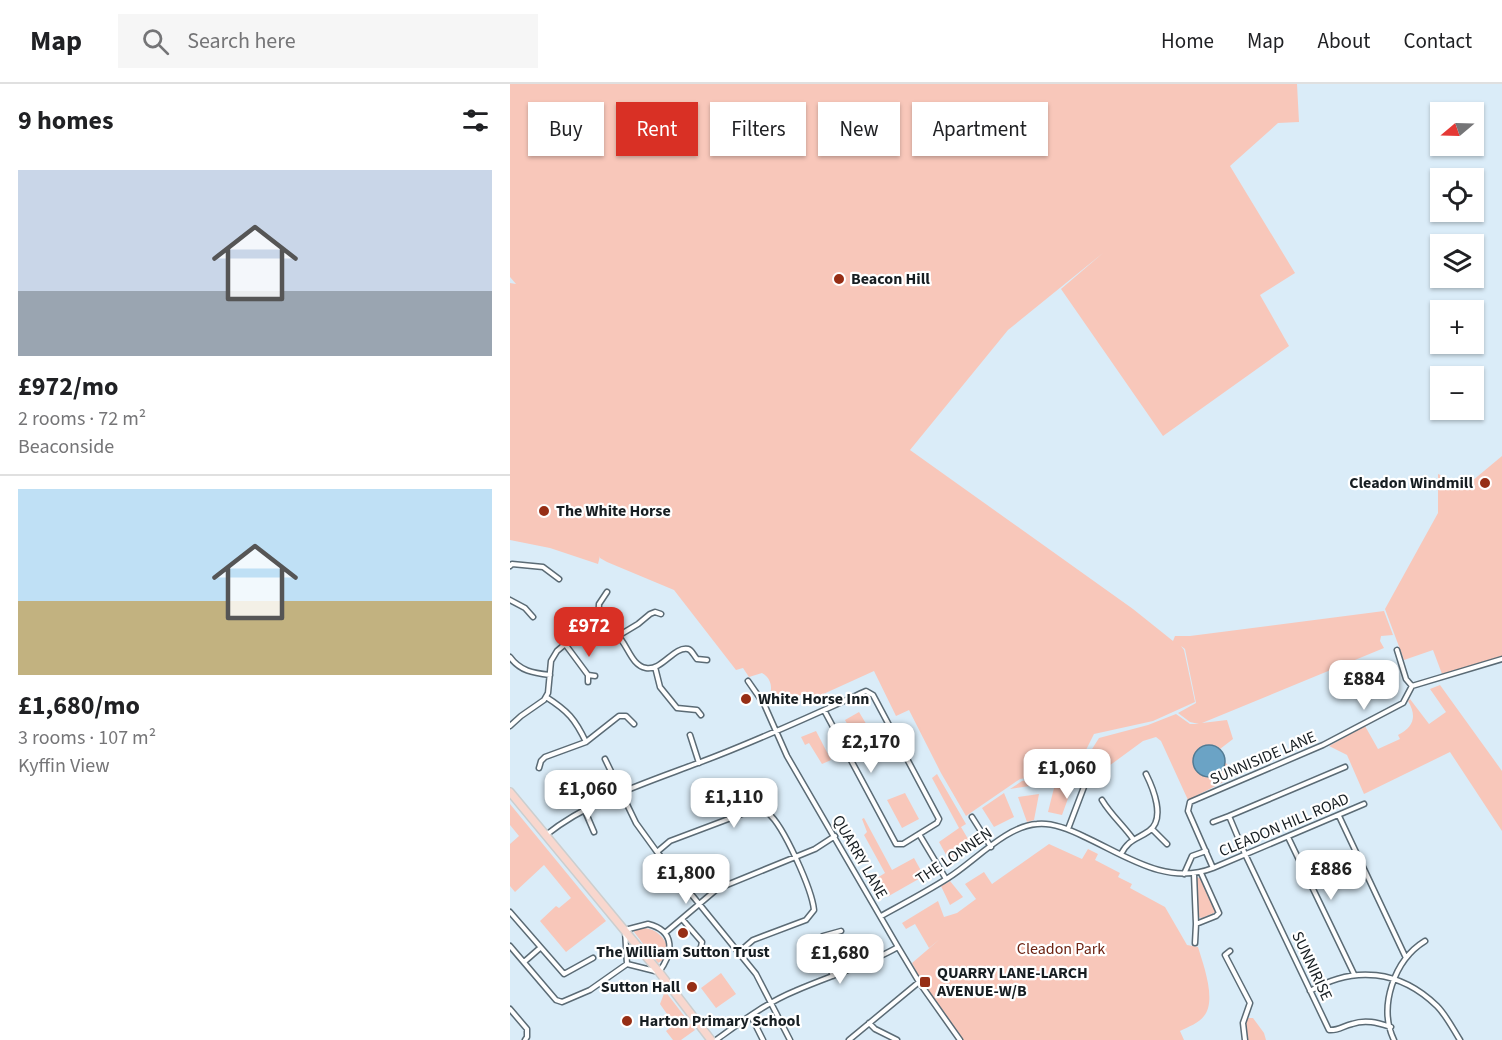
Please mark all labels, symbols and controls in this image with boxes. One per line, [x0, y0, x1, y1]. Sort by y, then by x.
search box [118, 14, 538, 68]
text: Map [30, 21, 82, 61]
icon: search [139, 25, 172, 58]
text: Search here [187, 25, 296, 57]
text: Home [1161, 26, 1214, 56]
text: Map [1247, 26, 1285, 56]
text: About [1318, 26, 1370, 56]
text: Contact [1403, 26, 1472, 56]
text: 9 homes [18, 102, 113, 139]
chip: Buy [528, 102, 604, 156]
chip: Rent [616, 102, 698, 156]
chip: Filters [710, 102, 806, 156]
chip: New [818, 102, 900, 156]
chip: Apartment [912, 102, 1048, 156]
north arrow [1430, 102, 1484, 156]
map controls [1430, 102, 1484, 420]
icon: filters [459, 104, 492, 137]
button: locate [1430, 168, 1484, 222]
icon: home [201, 209, 309, 317]
button: layers [1430, 234, 1484, 288]
place label: Beacon Hill [851, 268, 930, 290]
marker: Beacon Hill [832, 272, 846, 286]
button: + [1430, 300, 1484, 354]
button: − [1430, 366, 1484, 420]
text: £972/mo [18, 368, 118, 405]
text: 2 rooms · 72 m² [18, 405, 146, 433]
text: Beaconside [18, 433, 114, 461]
place label: Cleadon Windmill [1349, 472, 1473, 494]
marker: Cleadon Windmill [1478, 476, 1492, 490]
place label: The White Horse [556, 500, 671, 522]
marker: The White Horse [537, 504, 551, 518]
icon: home [201, 528, 309, 636]
pin: £972 [553, 607, 625, 658]
text: £972 [568, 612, 610, 640]
pin: £884 [1328, 660, 1400, 711]
text: £884 [1343, 665, 1385, 693]
text: £1,680/mo [18, 687, 140, 724]
place label: White Horse Inn [758, 688, 869, 710]
marker: White Horse Inn [739, 692, 753, 706]
pin: £2,170 [822, 723, 920, 774]
text: 3 rooms · 107 m² [18, 724, 156, 752]
street label: SUNNISIDE LANE [1207, 726, 1319, 790]
text: £2,170 [842, 728, 900, 756]
pin: £1,060 [1018, 749, 1116, 800]
text: Kyffin View [18, 752, 110, 780]
text: £1,060 [1038, 754, 1096, 782]
pin: £1,060 [539, 770, 637, 821]
text: £1,060 [559, 775, 617, 803]
pin: £1,110 [685, 778, 783, 829]
text: £1,110 [705, 783, 763, 811]
street label: CLEADON HILL ROAD [1215, 788, 1353, 862]
street label: QUARRY LANE [827, 811, 893, 903]
street label: THE LONNEN [911, 822, 997, 890]
pin: £886 [1295, 850, 1367, 901]
pin: £1,800 [637, 854, 735, 905]
text: £886 [1310, 855, 1352, 883]
text: £1,800 [657, 859, 715, 887]
marker: The William Sutton Trust [676, 926, 690, 940]
street label: SUNNIRISE [1286, 928, 1338, 1004]
pin: £1,680 [791, 934, 889, 985]
park label: Cleadon Park [1017, 938, 1105, 960]
text: £1,680 [811, 939, 869, 967]
place label: The William Sutton Trust [596, 941, 770, 963]
place label: QUARRY LANE-LARCH AVENUE-W/B [936, 962, 1088, 1002]
marker: QUARRY LANE-LARCH AVENUE-W/B [918, 975, 932, 989]
place label: Sutton Hall [601, 976, 680, 998]
marker: Sutton Hall [685, 980, 699, 994]
place label: Harton Primary School [639, 1010, 800, 1032]
marker: Harton Primary School [620, 1014, 634, 1028]

